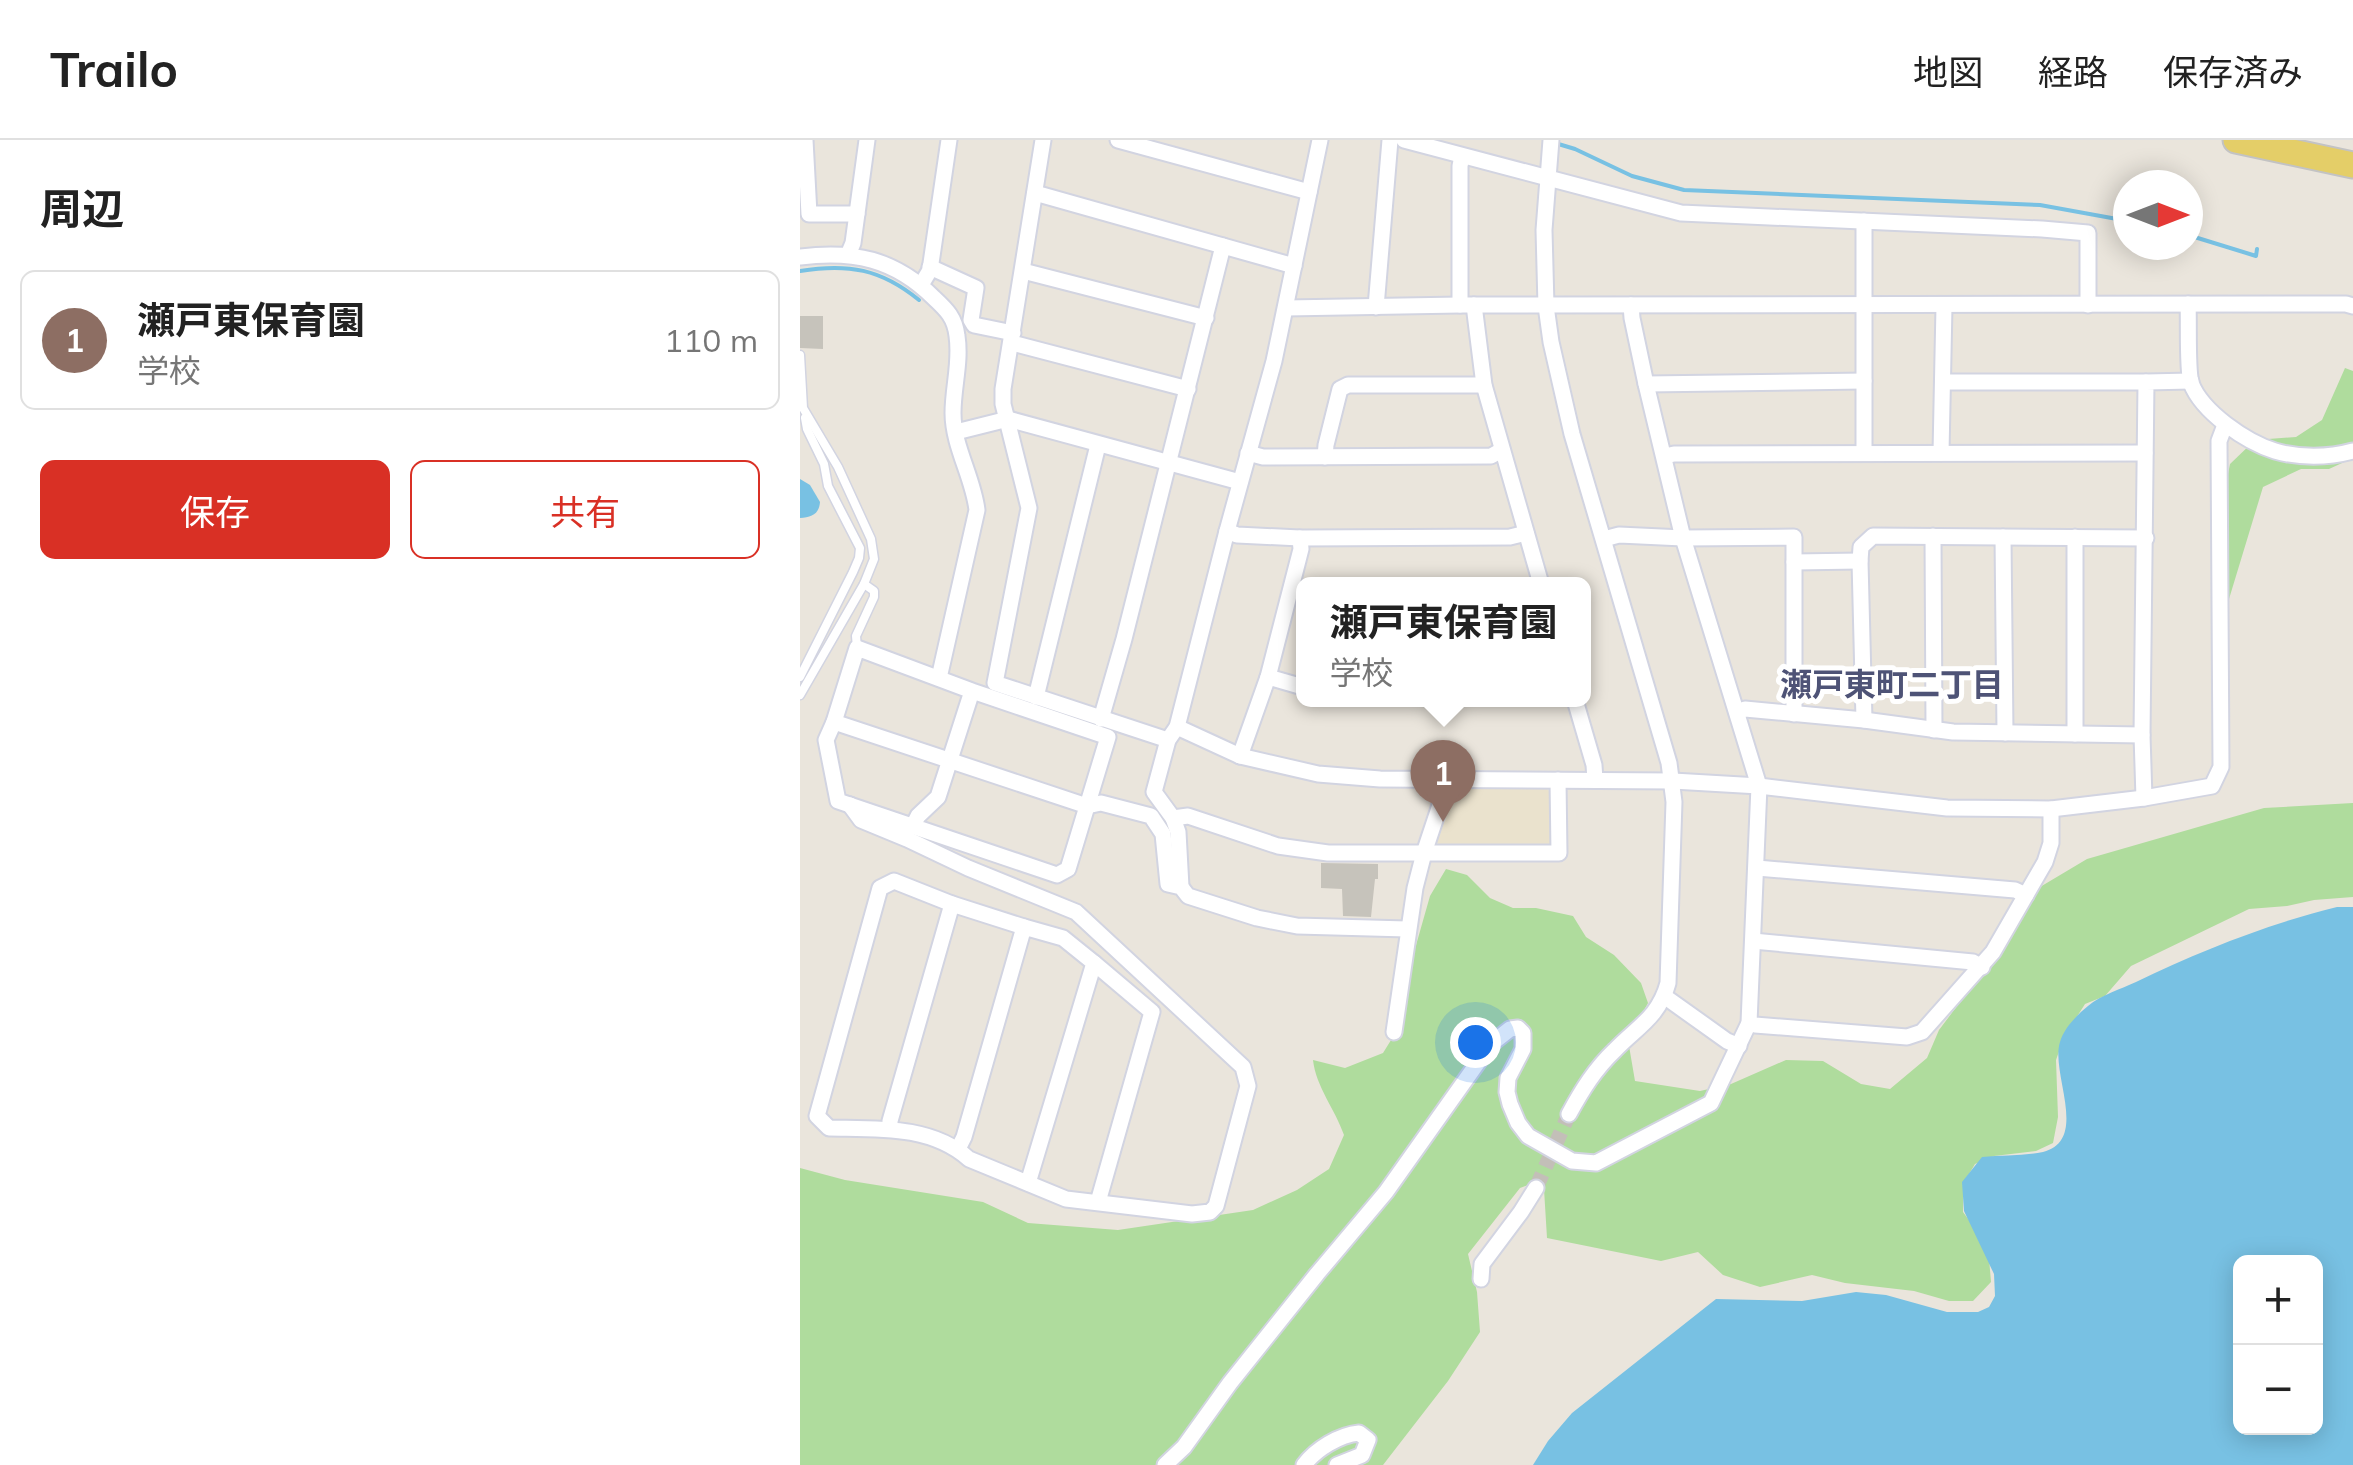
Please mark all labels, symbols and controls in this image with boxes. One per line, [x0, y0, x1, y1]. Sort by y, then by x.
text: Trailo [50, 39, 178, 99]
text: 地図 [1913, 50, 1983, 94]
text: 経路 [2038, 50, 2108, 94]
text: 保存済み [2163, 50, 2303, 94]
north arrow [2113, 170, 2203, 260]
text: 周辺 [40, 182, 124, 235]
text: 瀬戸東保育園 [137, 296, 365, 344]
text: 1 [65, 320, 84, 360]
text: 110 m [664, 320, 758, 360]
text: 学校 [137, 350, 201, 390]
button: 保存 [40, 460, 390, 559]
button: 共有 [410, 460, 760, 559]
popup [1296, 577, 1591, 707]
text: 瀬戸東保育園 [1329, 598, 1558, 646]
text: 学校 [1329, 652, 1394, 692]
district label: 瀬戸東町二丁目 [1780, 664, 2004, 704]
pin: 1 [1410, 740, 1476, 822]
your location [1450, 1017, 1501, 1068]
map controls [2233, 1255, 2323, 1435]
button: + [2233, 1255, 2323, 1345]
button: − [2233, 1345, 2323, 1435]

